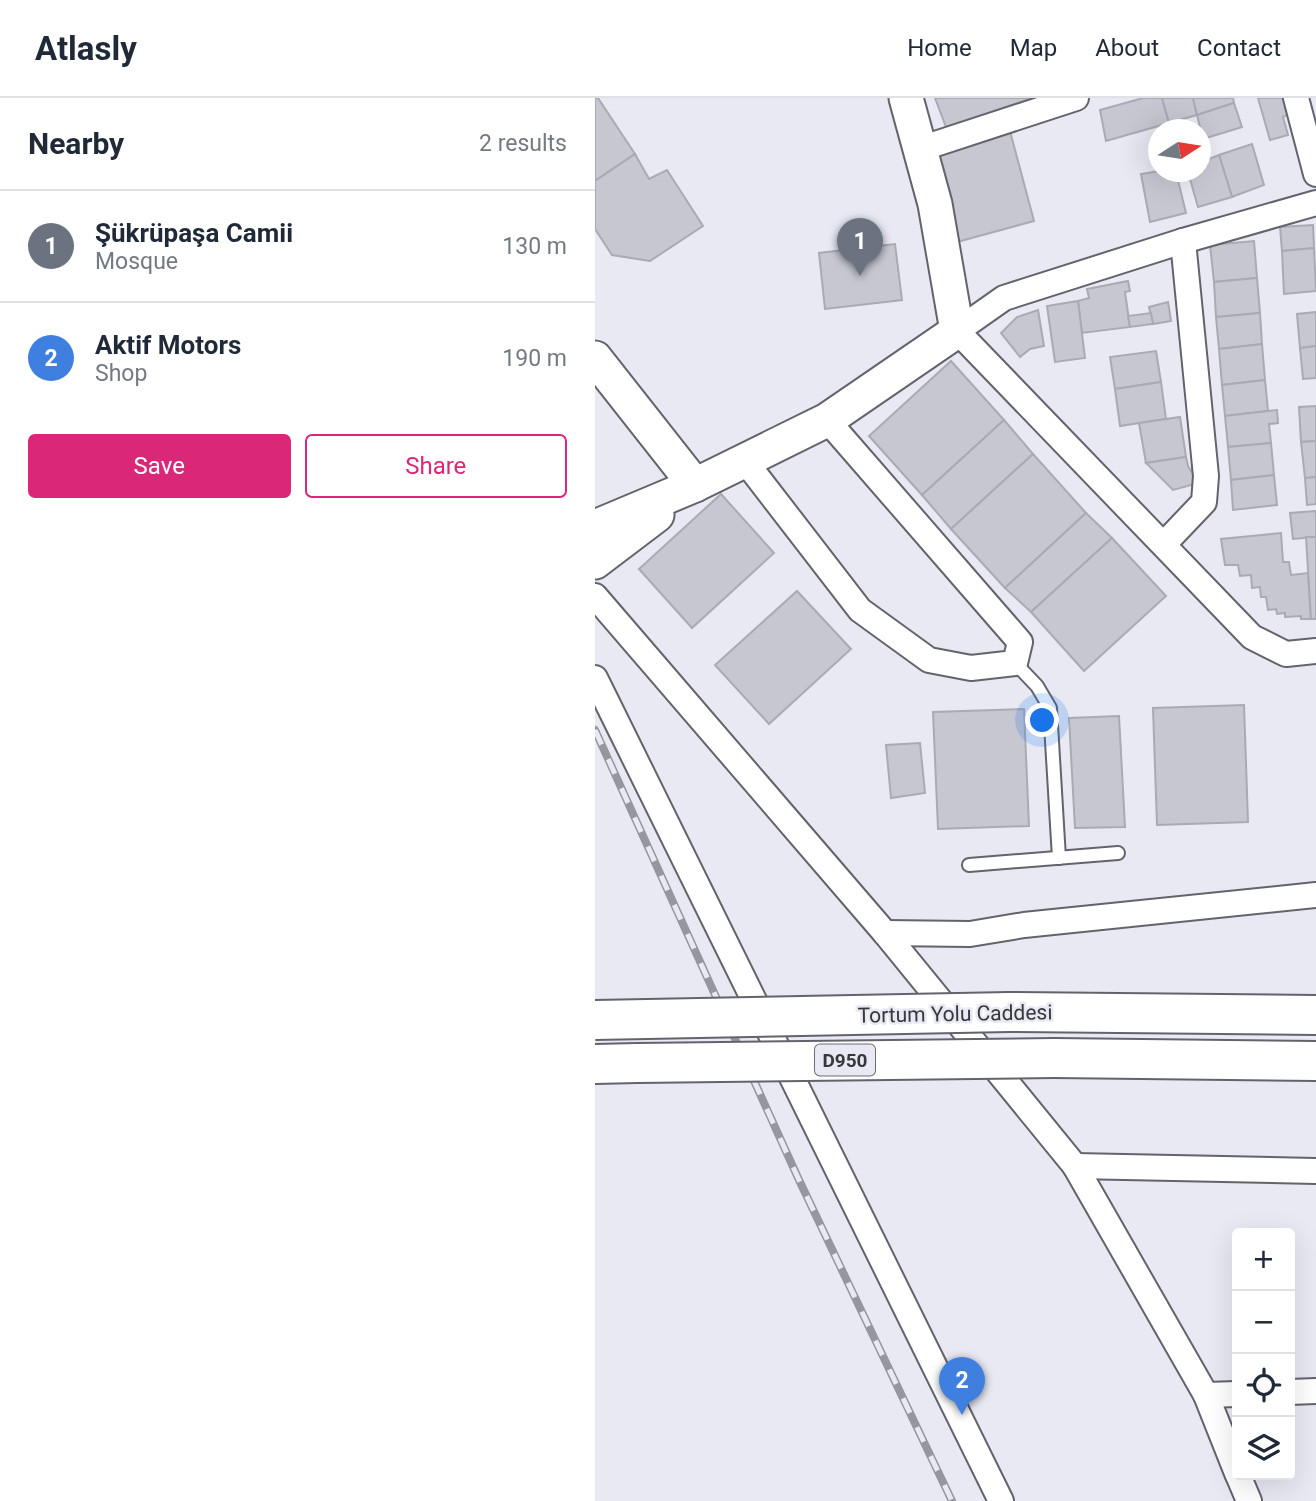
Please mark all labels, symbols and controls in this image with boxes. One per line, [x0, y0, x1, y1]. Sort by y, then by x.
text: Atlasly [35, 29, 137, 68]
text: Home [907, 34, 972, 62]
text: Map [1010, 34, 1057, 62]
text: About [1095, 34, 1159, 62]
text: Contact [1197, 34, 1281, 62]
north arrow [1148, 119, 1211, 182]
text: Nearby [28, 126, 124, 161]
text: 2 results [479, 130, 567, 157]
text: Şükrüpaşa Camii [95, 218, 293, 248]
pin: 1 [837, 218, 883, 276]
text: 1 [44, 233, 58, 260]
text: 130 m [502, 233, 567, 260]
text: Mosque [95, 248, 178, 275]
text: Aktif Motors [95, 330, 241, 360]
text: 2 [44, 345, 58, 372]
text: 190 m [502, 345, 567, 372]
text: Shop [95, 360, 147, 387]
button: Save [28, 434, 291, 498]
button: Share [305, 434, 567, 498]
your location [1025, 703, 1059, 737]
street label: Tortum Yolu Caddesi [857, 1000, 1053, 1028]
road number: D950 [815, 1044, 875, 1076]
map controls [1232, 1228, 1295, 1480]
button: + [1232, 1228, 1295, 1291]
button: − [1232, 1291, 1295, 1354]
button: locate [1232, 1354, 1295, 1417]
pin: 2 [939, 1357, 985, 1415]
button: layers [1232, 1417, 1295, 1480]

